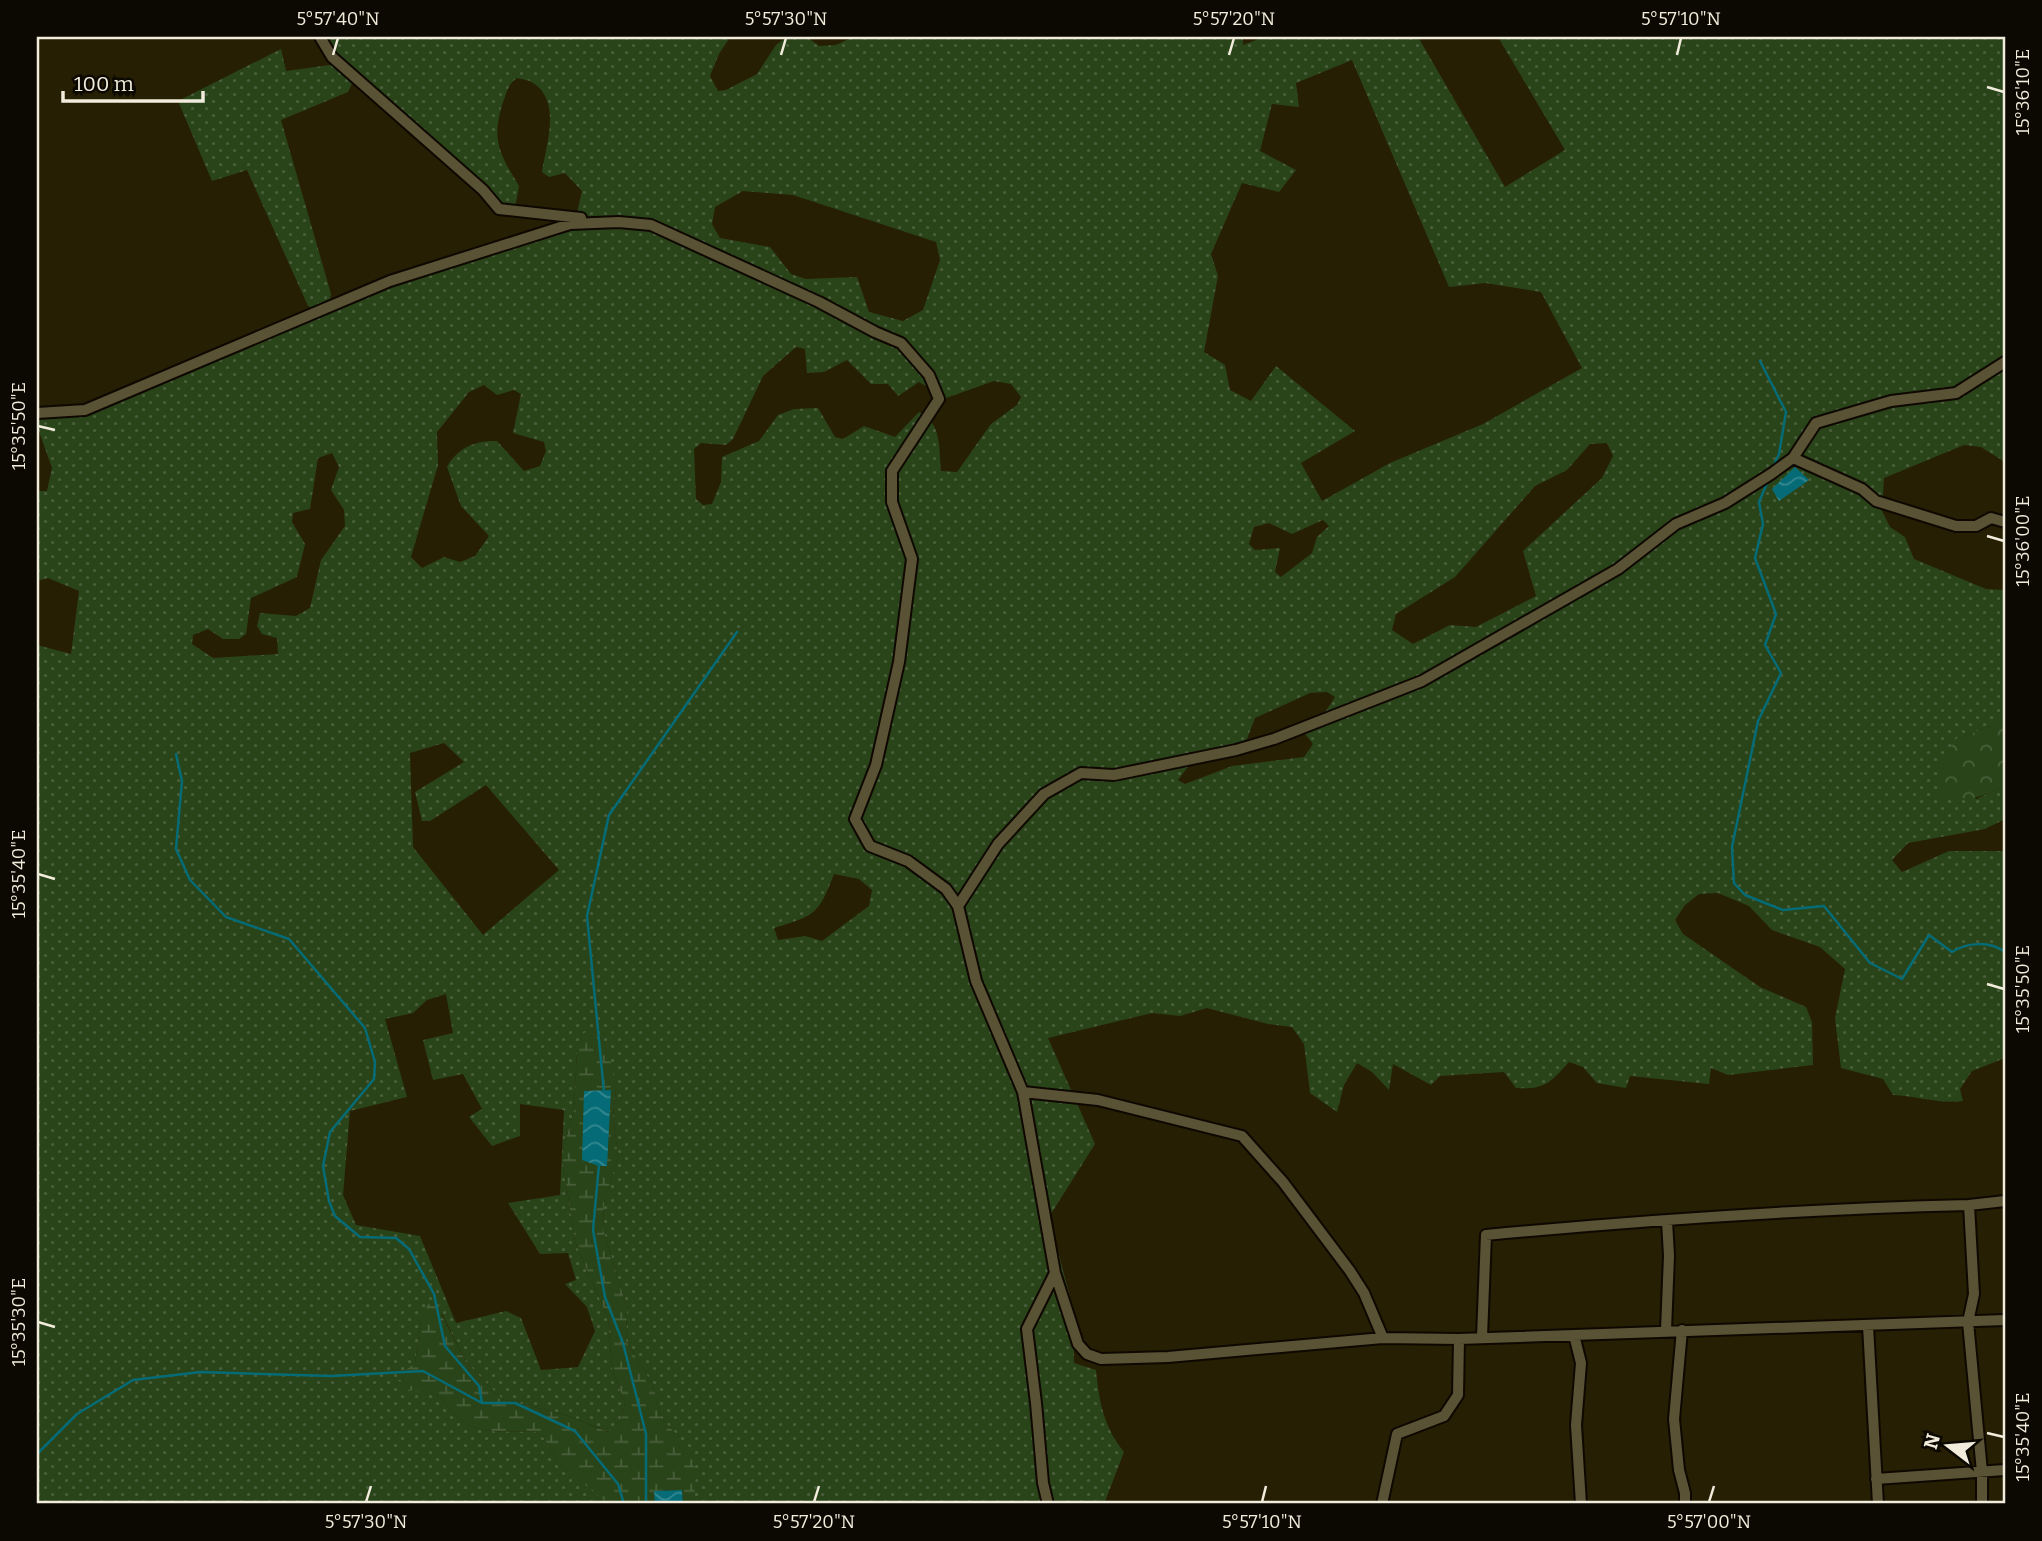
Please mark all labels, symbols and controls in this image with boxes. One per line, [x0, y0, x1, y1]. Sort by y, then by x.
text: 5°57'40"N [297, 8, 380, 30]
text: 5°57'30"N [745, 8, 827, 30]
text: 5°57'20"N [1193, 8, 1275, 30]
text: 5°57'10"N [1641, 8, 1721, 30]
text: 15°36'10"E [2012, 49, 2034, 135]
scale bar [63, 60, 203, 104]
text: 100 m [74, 71, 134, 97]
text: 15°35'50"E [8, 382, 30, 470]
text: 15°36'00"E [2012, 496, 2034, 586]
text: 15°35'40"E [8, 830, 30, 918]
text: 15°35'50"E [2012, 945, 2034, 1033]
text: 15°35'30"E [8, 1278, 30, 1366]
text: 15°35'40"E [2012, 1393, 2034, 1481]
north arrow [1912, 1412, 1982, 1482]
text: N [1919, 1431, 1945, 1452]
text: 5°57'30"N [325, 1511, 407, 1533]
text: 5°57'20"N [773, 1511, 855, 1533]
text: 5°57'10"N [1222, 1511, 1302, 1533]
text: 5°57'00"N [1667, 1511, 1751, 1533]

